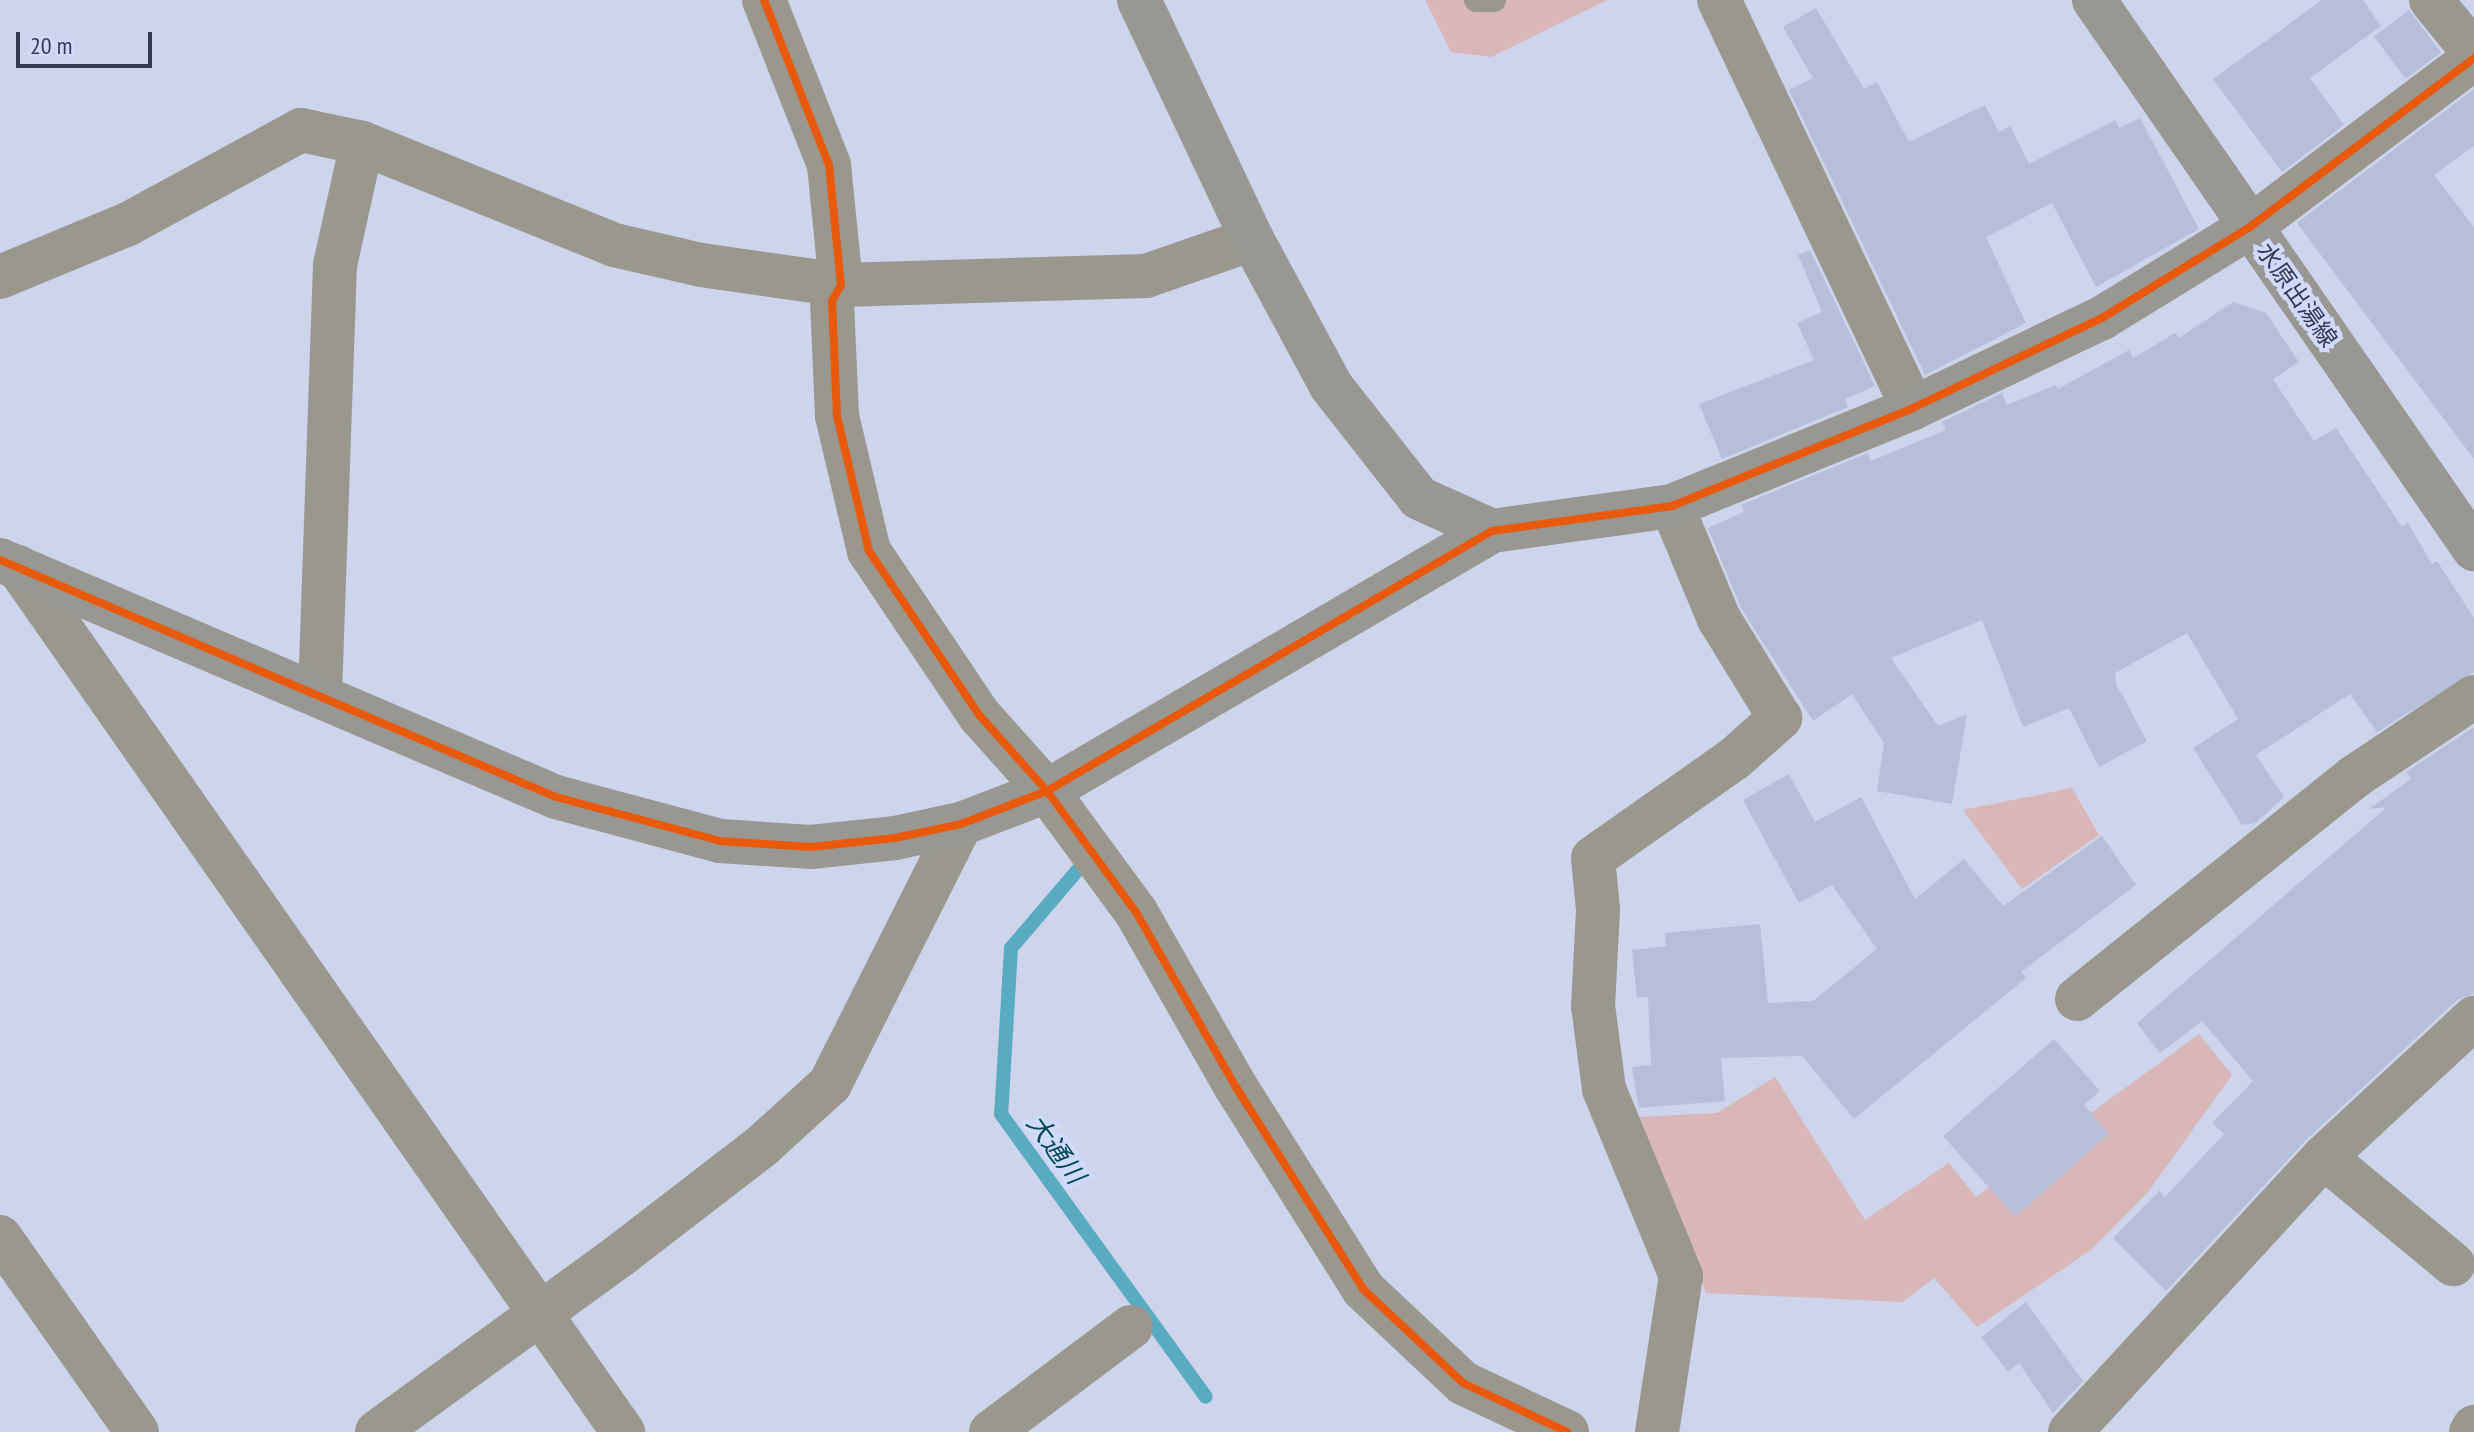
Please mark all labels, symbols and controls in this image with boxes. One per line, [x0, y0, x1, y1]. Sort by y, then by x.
scale bar [20, 16, 156, 66]
text: 20 m [30, 30, 72, 61]
street label: 水原出湯線 [2251, 238, 2343, 352]
water label: 大通川 [1020, 1108, 1092, 1190]

